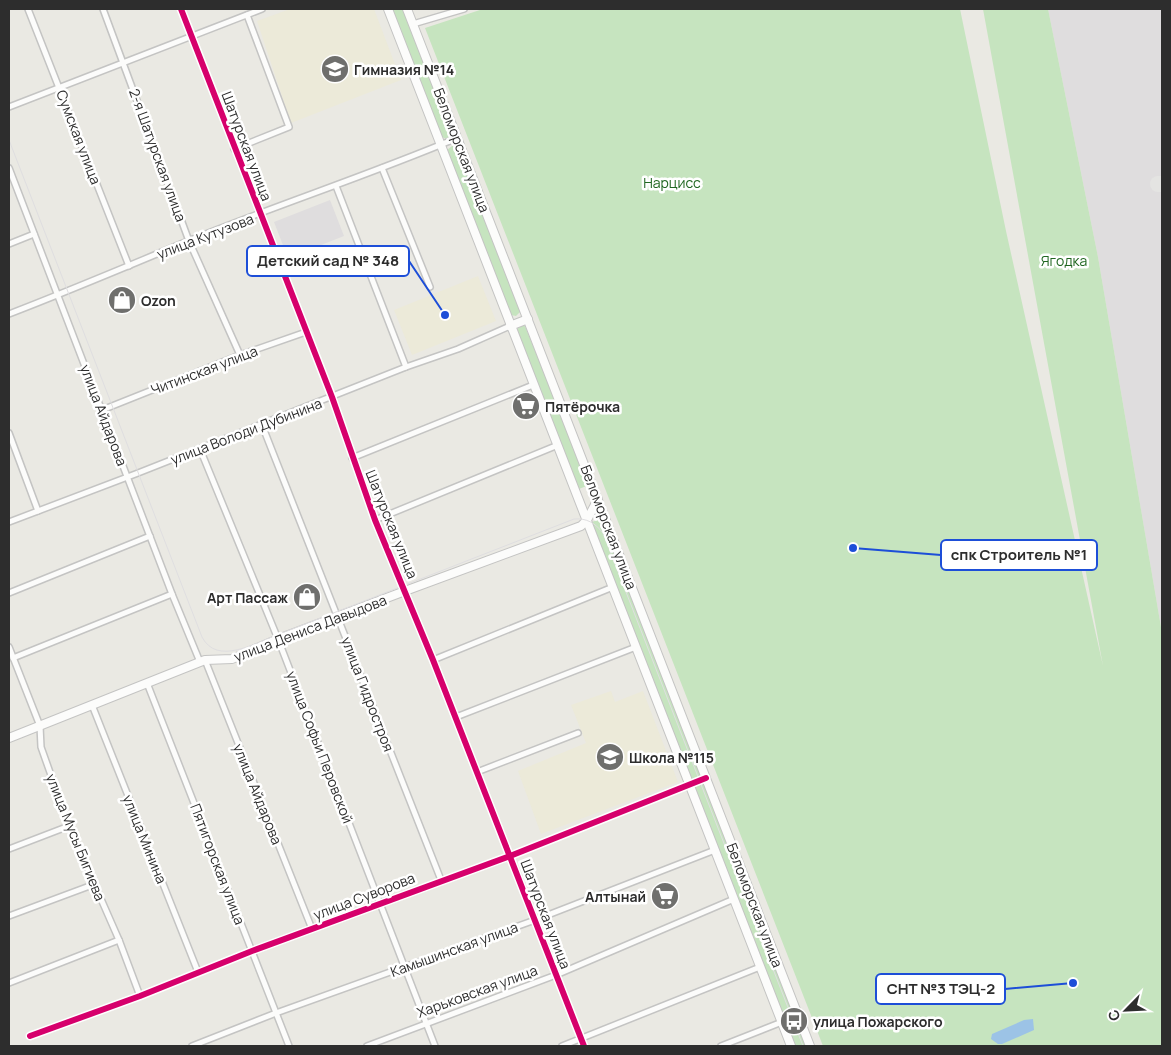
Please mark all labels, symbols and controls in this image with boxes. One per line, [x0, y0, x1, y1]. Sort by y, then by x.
school or university icon: Гимназия №14 [320, 54, 350, 84]
place label: Гимназия №14 [354, 60, 454, 79]
street label: Беломорская улица [430, 85, 494, 215]
street label: 2-я Шатурская улица [125, 86, 191, 224]
street label: Сумская улица [52, 87, 106, 187]
street label: Шатурская улица [217, 89, 277, 203]
park label: Нарцисс [643, 173, 701, 192]
street label: улица Кутузова [154, 209, 256, 263]
callout: Детский сад № 348 [247, 246, 409, 276]
text: Детский сад № 348 [257, 250, 399, 271]
park label: Ягодка [1041, 251, 1087, 270]
shop icon: Ozon [107, 285, 137, 315]
place label: Ozon [141, 291, 176, 310]
street label: Читинская улица [148, 341, 260, 399]
street label: улица Айдарова [76, 362, 132, 468]
supermarket icon: Пятёрочка [511, 391, 541, 421]
street label: улица Володи Дубинина [168, 393, 324, 469]
place label: Пятёрочка [545, 397, 620, 416]
street label: Беломорская улица [577, 462, 641, 592]
street label: Шатурская улица [362, 467, 422, 581]
callout: спк Строитель №1 [941, 540, 1097, 570]
text: спк Строитель №1 [951, 544, 1087, 565]
shop icon: Арт Пассаж [292, 582, 322, 612]
place label: Арт Пассаж [207, 588, 288, 607]
street label: улица Дениса Давыдова [231, 590, 389, 666]
street label: улица Гидростроя [337, 634, 399, 754]
street label: улица Софьи Перовской [282, 668, 358, 826]
street label: улица Айдарова [229, 741, 287, 847]
school or university icon: Школа №115 [595, 742, 625, 772]
place label: Школа №115 [629, 748, 714, 767]
street label: улица Мусы Бигиева [42, 771, 110, 903]
street label: улица Минина [119, 792, 171, 886]
street label: Пятигорская улица [186, 801, 250, 927]
street label: Беломорская улица [723, 840, 787, 970]
street label: Шатурская улица [516, 857, 576, 971]
street label: улица Суворова [310, 868, 418, 924]
supermarket icon: Алтынай [650, 881, 680, 911]
place label: Алтынай [585, 887, 646, 906]
street label: Камышинская улица [388, 917, 520, 981]
street label: Харьковская улица [414, 960, 540, 1022]
callout: СНТ №3 ТЭЦ-2 [876, 974, 1005, 1004]
text: СНТ №3 ТЭЦ-2 [887, 978, 995, 999]
north arrow [1101, 985, 1151, 1035]
bus stop icon: улица Пожарского [779, 1006, 809, 1036]
text: С [1103, 1007, 1124, 1024]
place label: улица Пожарского [813, 1012, 943, 1031]

